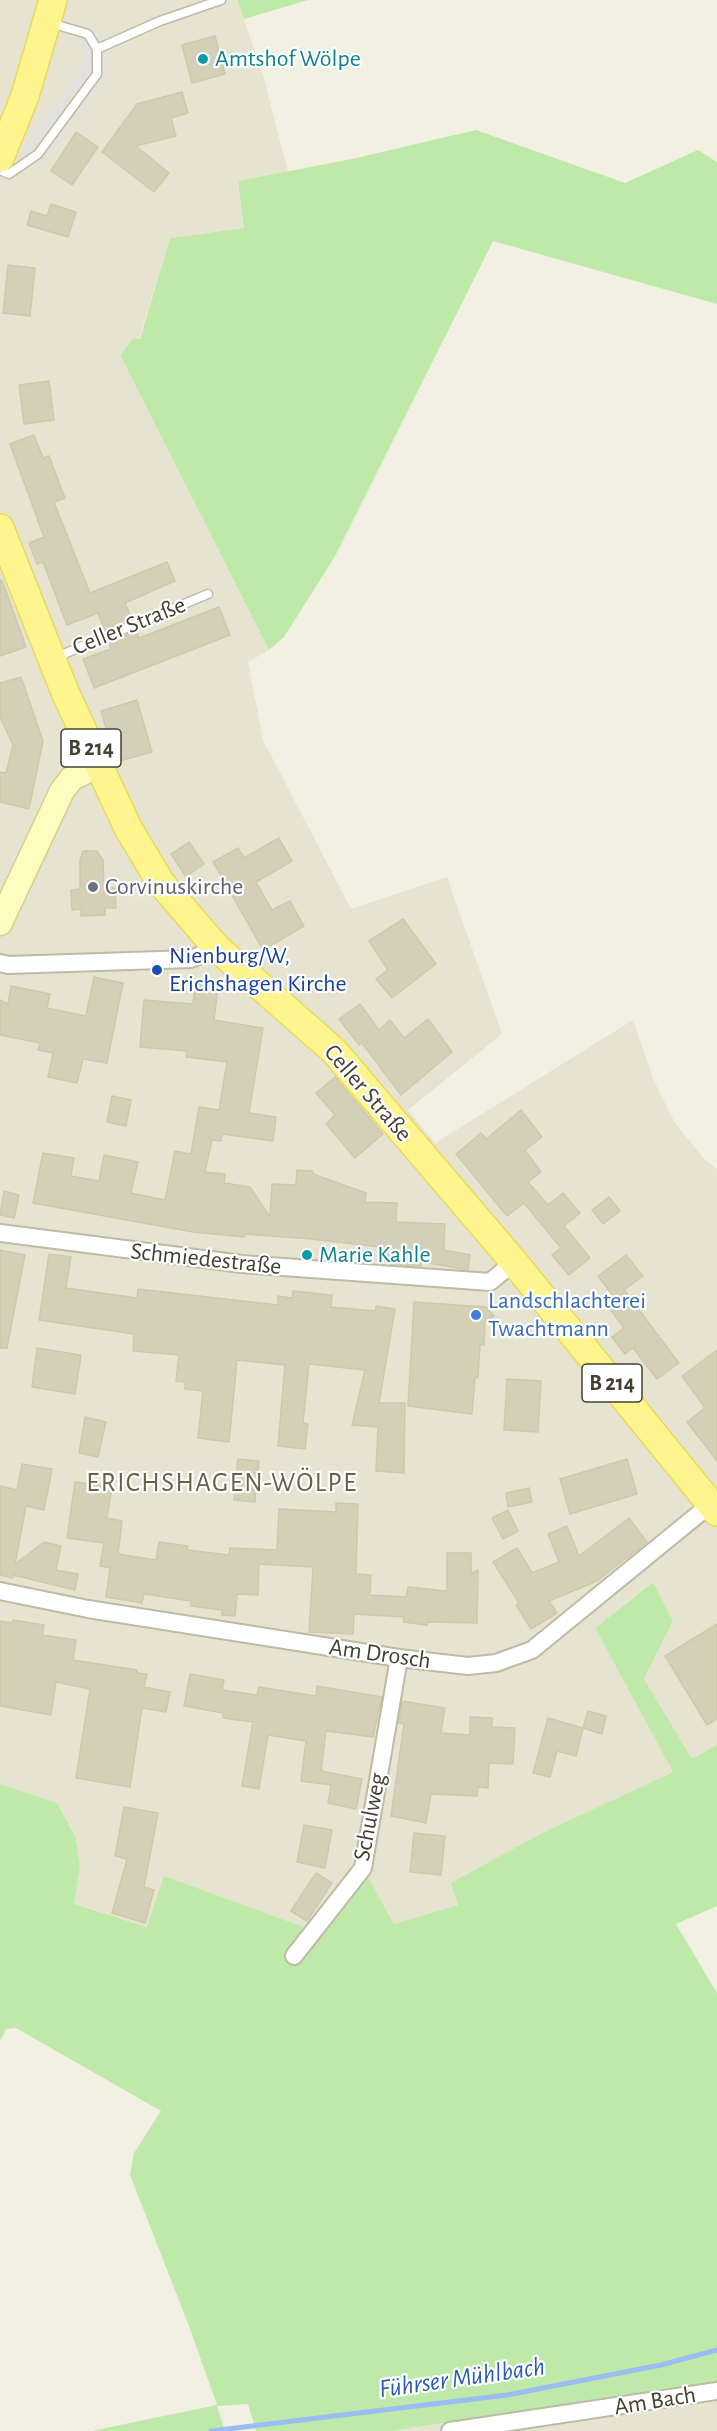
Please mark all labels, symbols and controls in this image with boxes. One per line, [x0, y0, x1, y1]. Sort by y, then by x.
place label: Amtshof Wölpe [215, 45, 361, 73]
marker: Amtshof Wölpe [196, 52, 210, 66]
street label: Celler Straße [68, 590, 190, 662]
road number: B 214 [61, 729, 121, 767]
place label: Corvinuskirche [105, 873, 243, 901]
marker: Corvinuskirche [86, 880, 100, 894]
place label: Nienburg/W, Erichshagen Kirche [169, 942, 347, 998]
marker: Nienburg/W, Erichshagen Kirche [150, 963, 164, 977]
street label: Celler Straße [318, 1038, 418, 1148]
street label: Schmiedestraße [129, 1237, 283, 1281]
place label: Marie Kahle [319, 1241, 431, 1269]
marker: Marie Kahle [300, 1248, 314, 1262]
place label: Landschlachterei Twachtmann [488, 1287, 646, 1343]
marker: Landschlachterei Twachtmann [469, 1308, 483, 1322]
road number: B 214 [582, 1364, 642, 1402]
district label: ERICHSHAGEN-WÖLPE [86, 1467, 358, 1499]
street label: Am Drosch [327, 1633, 433, 1675]
street label: Schulweg [347, 1771, 393, 1863]
water label: Führser Mühlbach [377, 2351, 547, 2405]
street label: Am Bach [612, 2380, 698, 2422]

